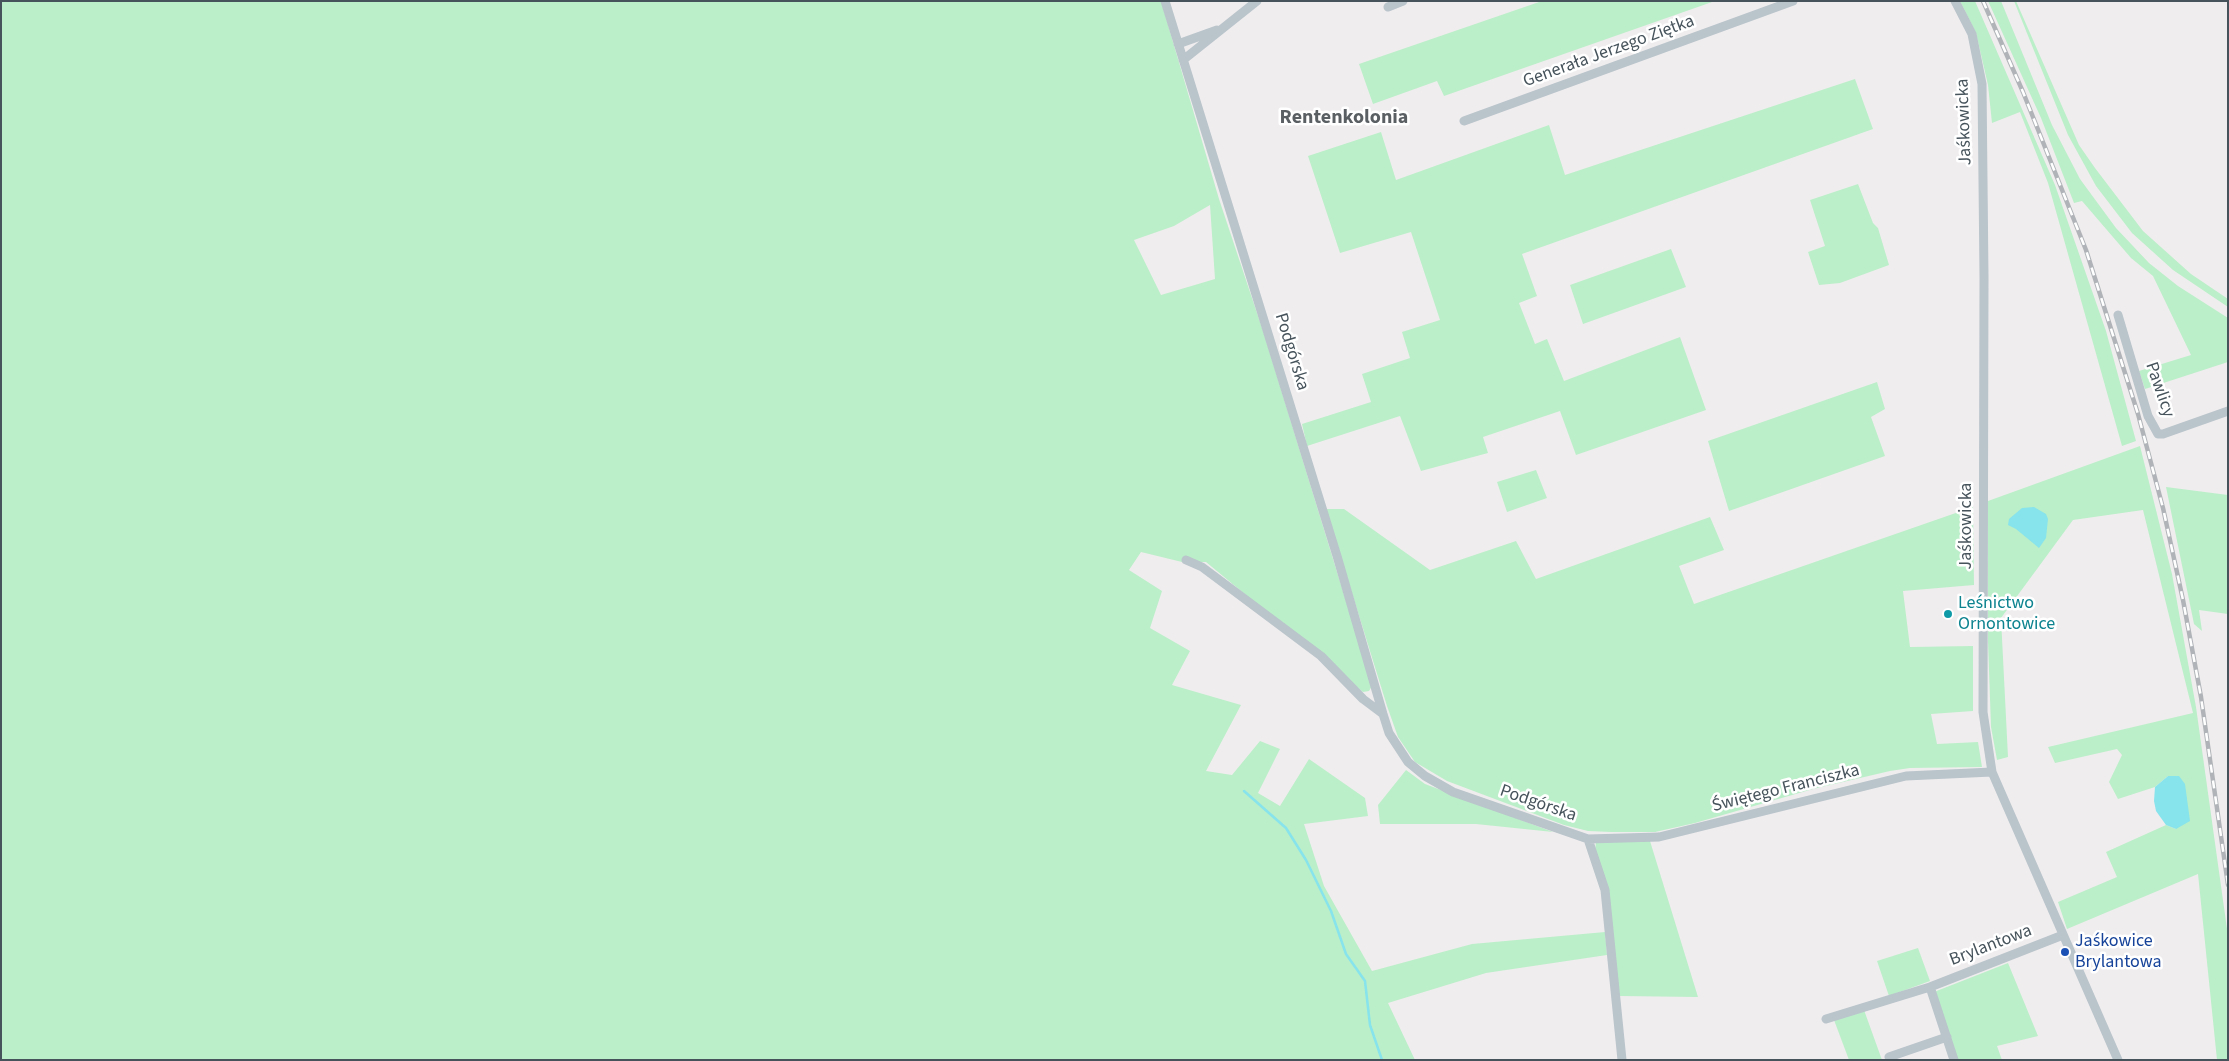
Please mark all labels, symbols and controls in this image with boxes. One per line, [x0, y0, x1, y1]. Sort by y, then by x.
street label: Generała Jerzego Ziętka [1520, 11, 1698, 93]
street label: Jaśkowicka [1953, 78, 1977, 166]
district label: Rentenkolonia [1280, 107, 1408, 131]
street label: Podgórska [1269, 311, 1313, 393]
street label: Pawlicy [2139, 359, 2179, 421]
street label: Jaśkowicka [1956, 483, 1978, 569]
place label: Leśnictwo Ornontowice [1958, 593, 2055, 636]
marker: Leśnictwo Ornontowice [1942, 608, 1954, 620]
street label: Świętego Franciszka [1710, 760, 1862, 818]
street label: Podgórska [1497, 781, 1579, 827]
street label: Brylantowa [1947, 920, 2035, 972]
place label: Jaśkowice Brylantowa [2075, 931, 2162, 974]
marker: Jaśkowice Brylantowa [2059, 946, 2071, 958]

